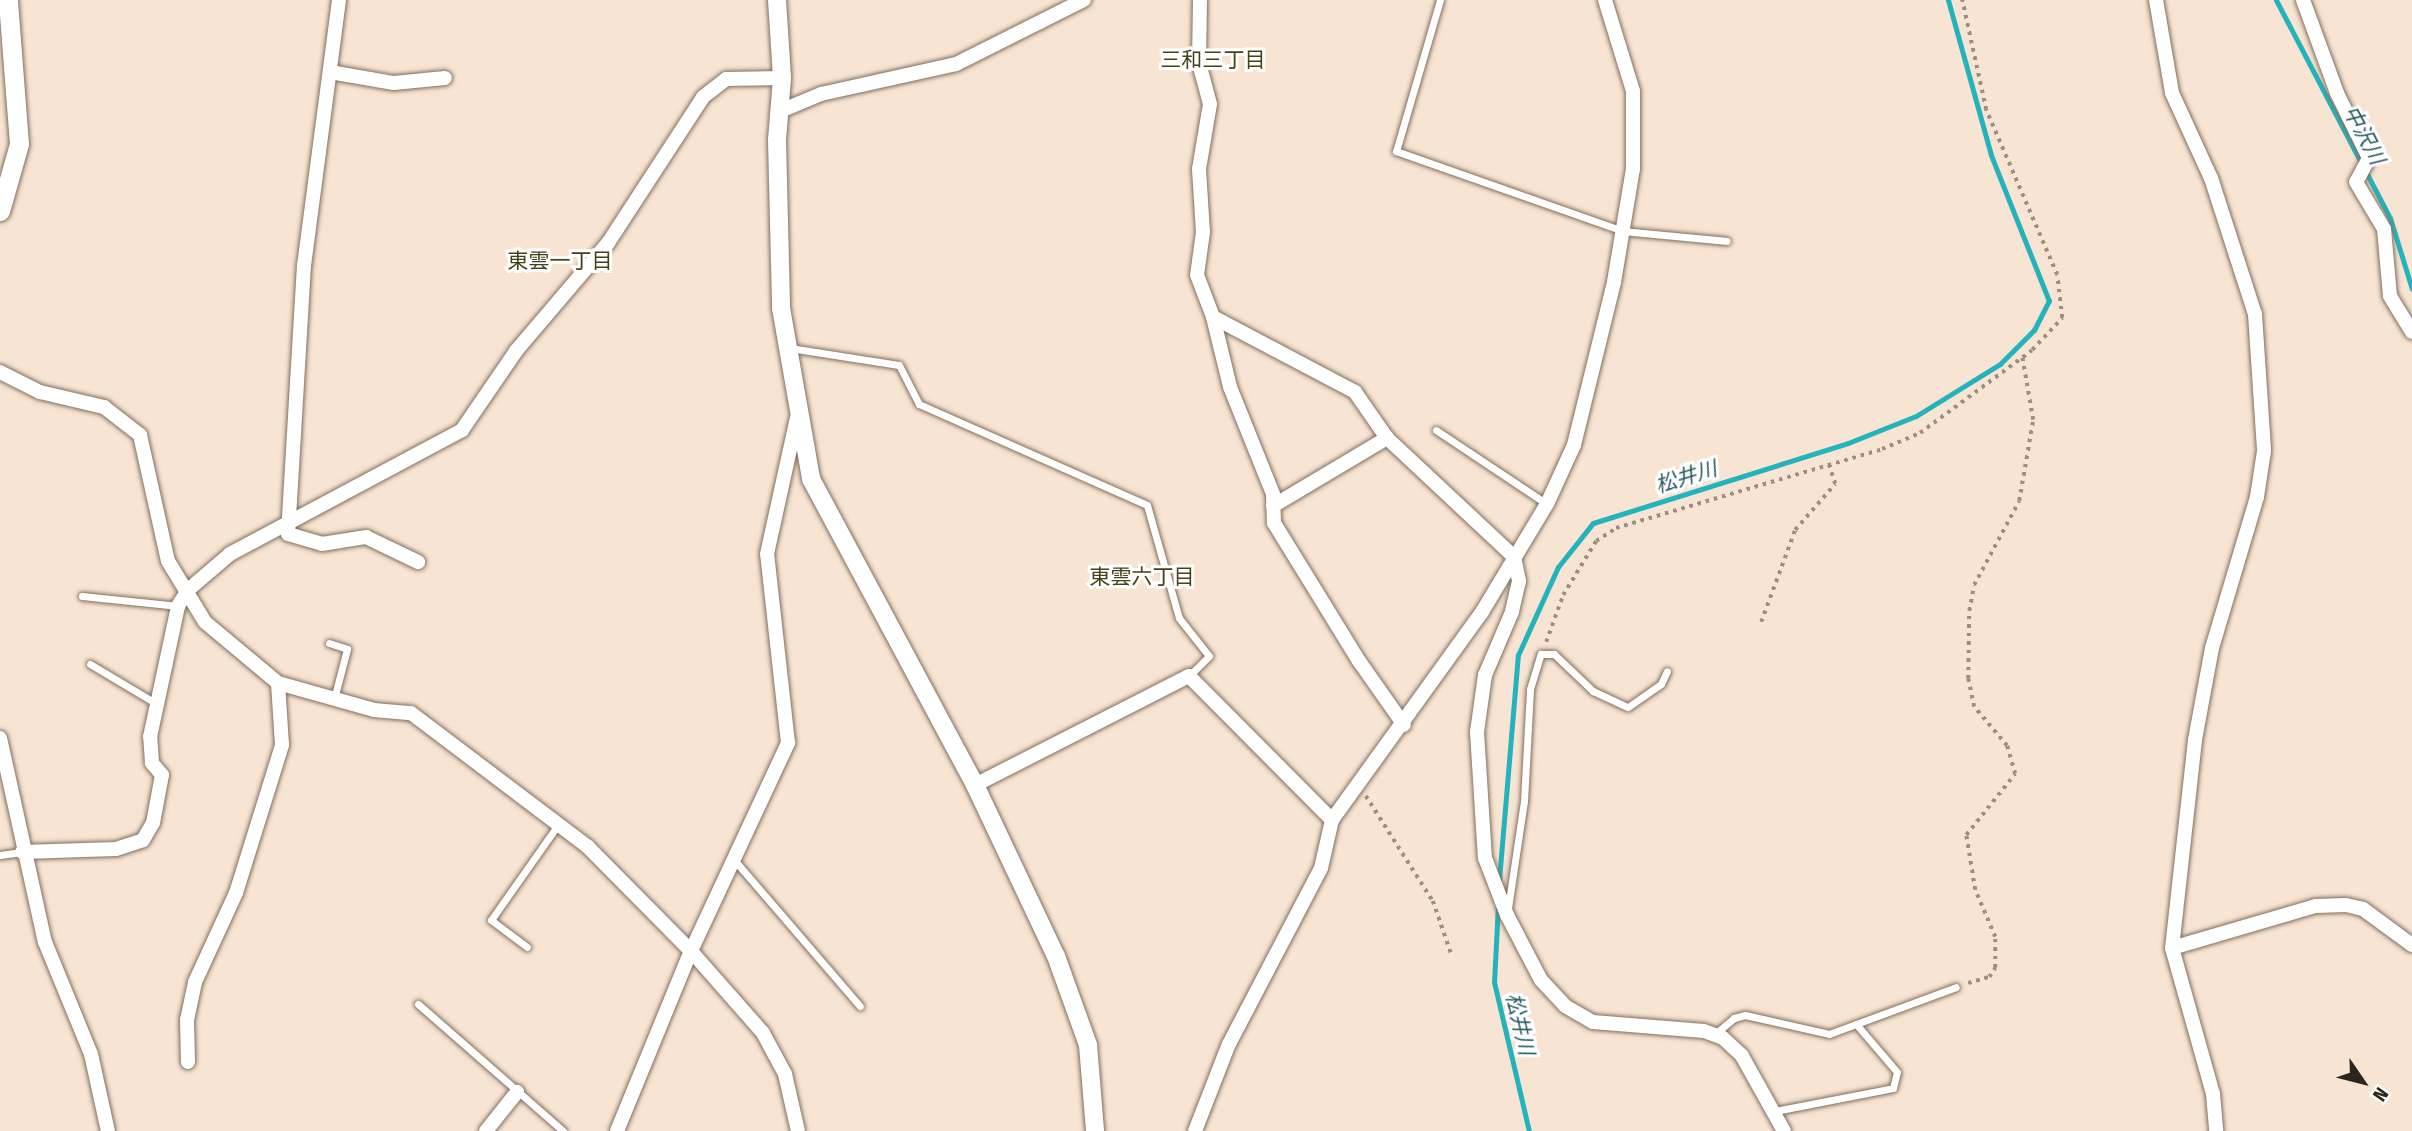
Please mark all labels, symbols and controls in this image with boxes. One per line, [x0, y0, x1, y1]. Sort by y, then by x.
district label: 三和三丁目 [1161, 47, 1265, 73]
water label: 中沢川 [2338, 101, 2390, 169]
district label: 東雲一丁目 [508, 248, 612, 274]
water label: 松井川 [1652, 456, 1720, 498]
district label: 東雲六丁目 [1090, 564, 1194, 590]
water label: 松井川 [1501, 990, 1539, 1058]
north arrow [2328, 1047, 2398, 1117]
text: N [2368, 1083, 2393, 1106]

